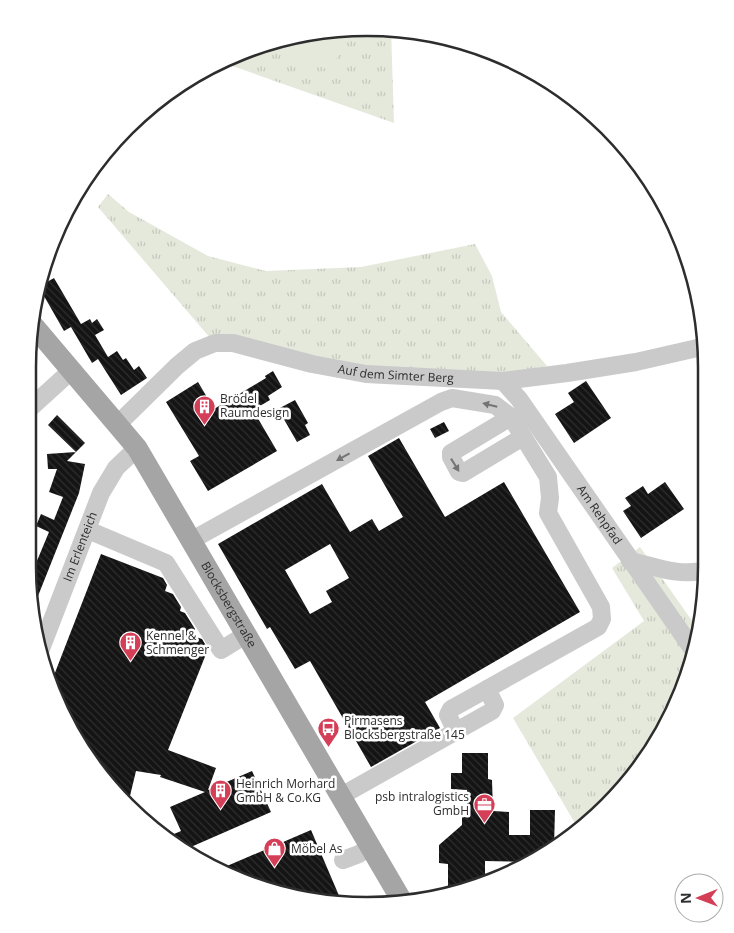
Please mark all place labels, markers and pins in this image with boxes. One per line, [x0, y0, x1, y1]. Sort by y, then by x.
place label: Brödel Raumdesign [220, 390, 289, 421]
building icon: Brödel Raumdesign [192, 394, 216, 425]
place label: Kennel & Schmenger [146, 627, 209, 658]
building icon: Kennel & Schmenger [118, 631, 142, 662]
place label: Pirmasens Blocksbergstraße 145 [344, 712, 465, 743]
bus stop icon: Pirmasens Blocksbergstraße 145 [316, 716, 340, 747]
place label: Heinrich Morhard GmbH & Co.KG [236, 775, 335, 806]
building icon: Heinrich Morhard GmbH & Co.KG [208, 779, 232, 810]
place label: psb intralogistics GmbH [375, 788, 469, 819]
office icon: psb intralogistics GmbH [473, 792, 497, 823]
shop icon: Möbel As [263, 837, 287, 868]
place label: Möbel As [291, 840, 343, 857]

